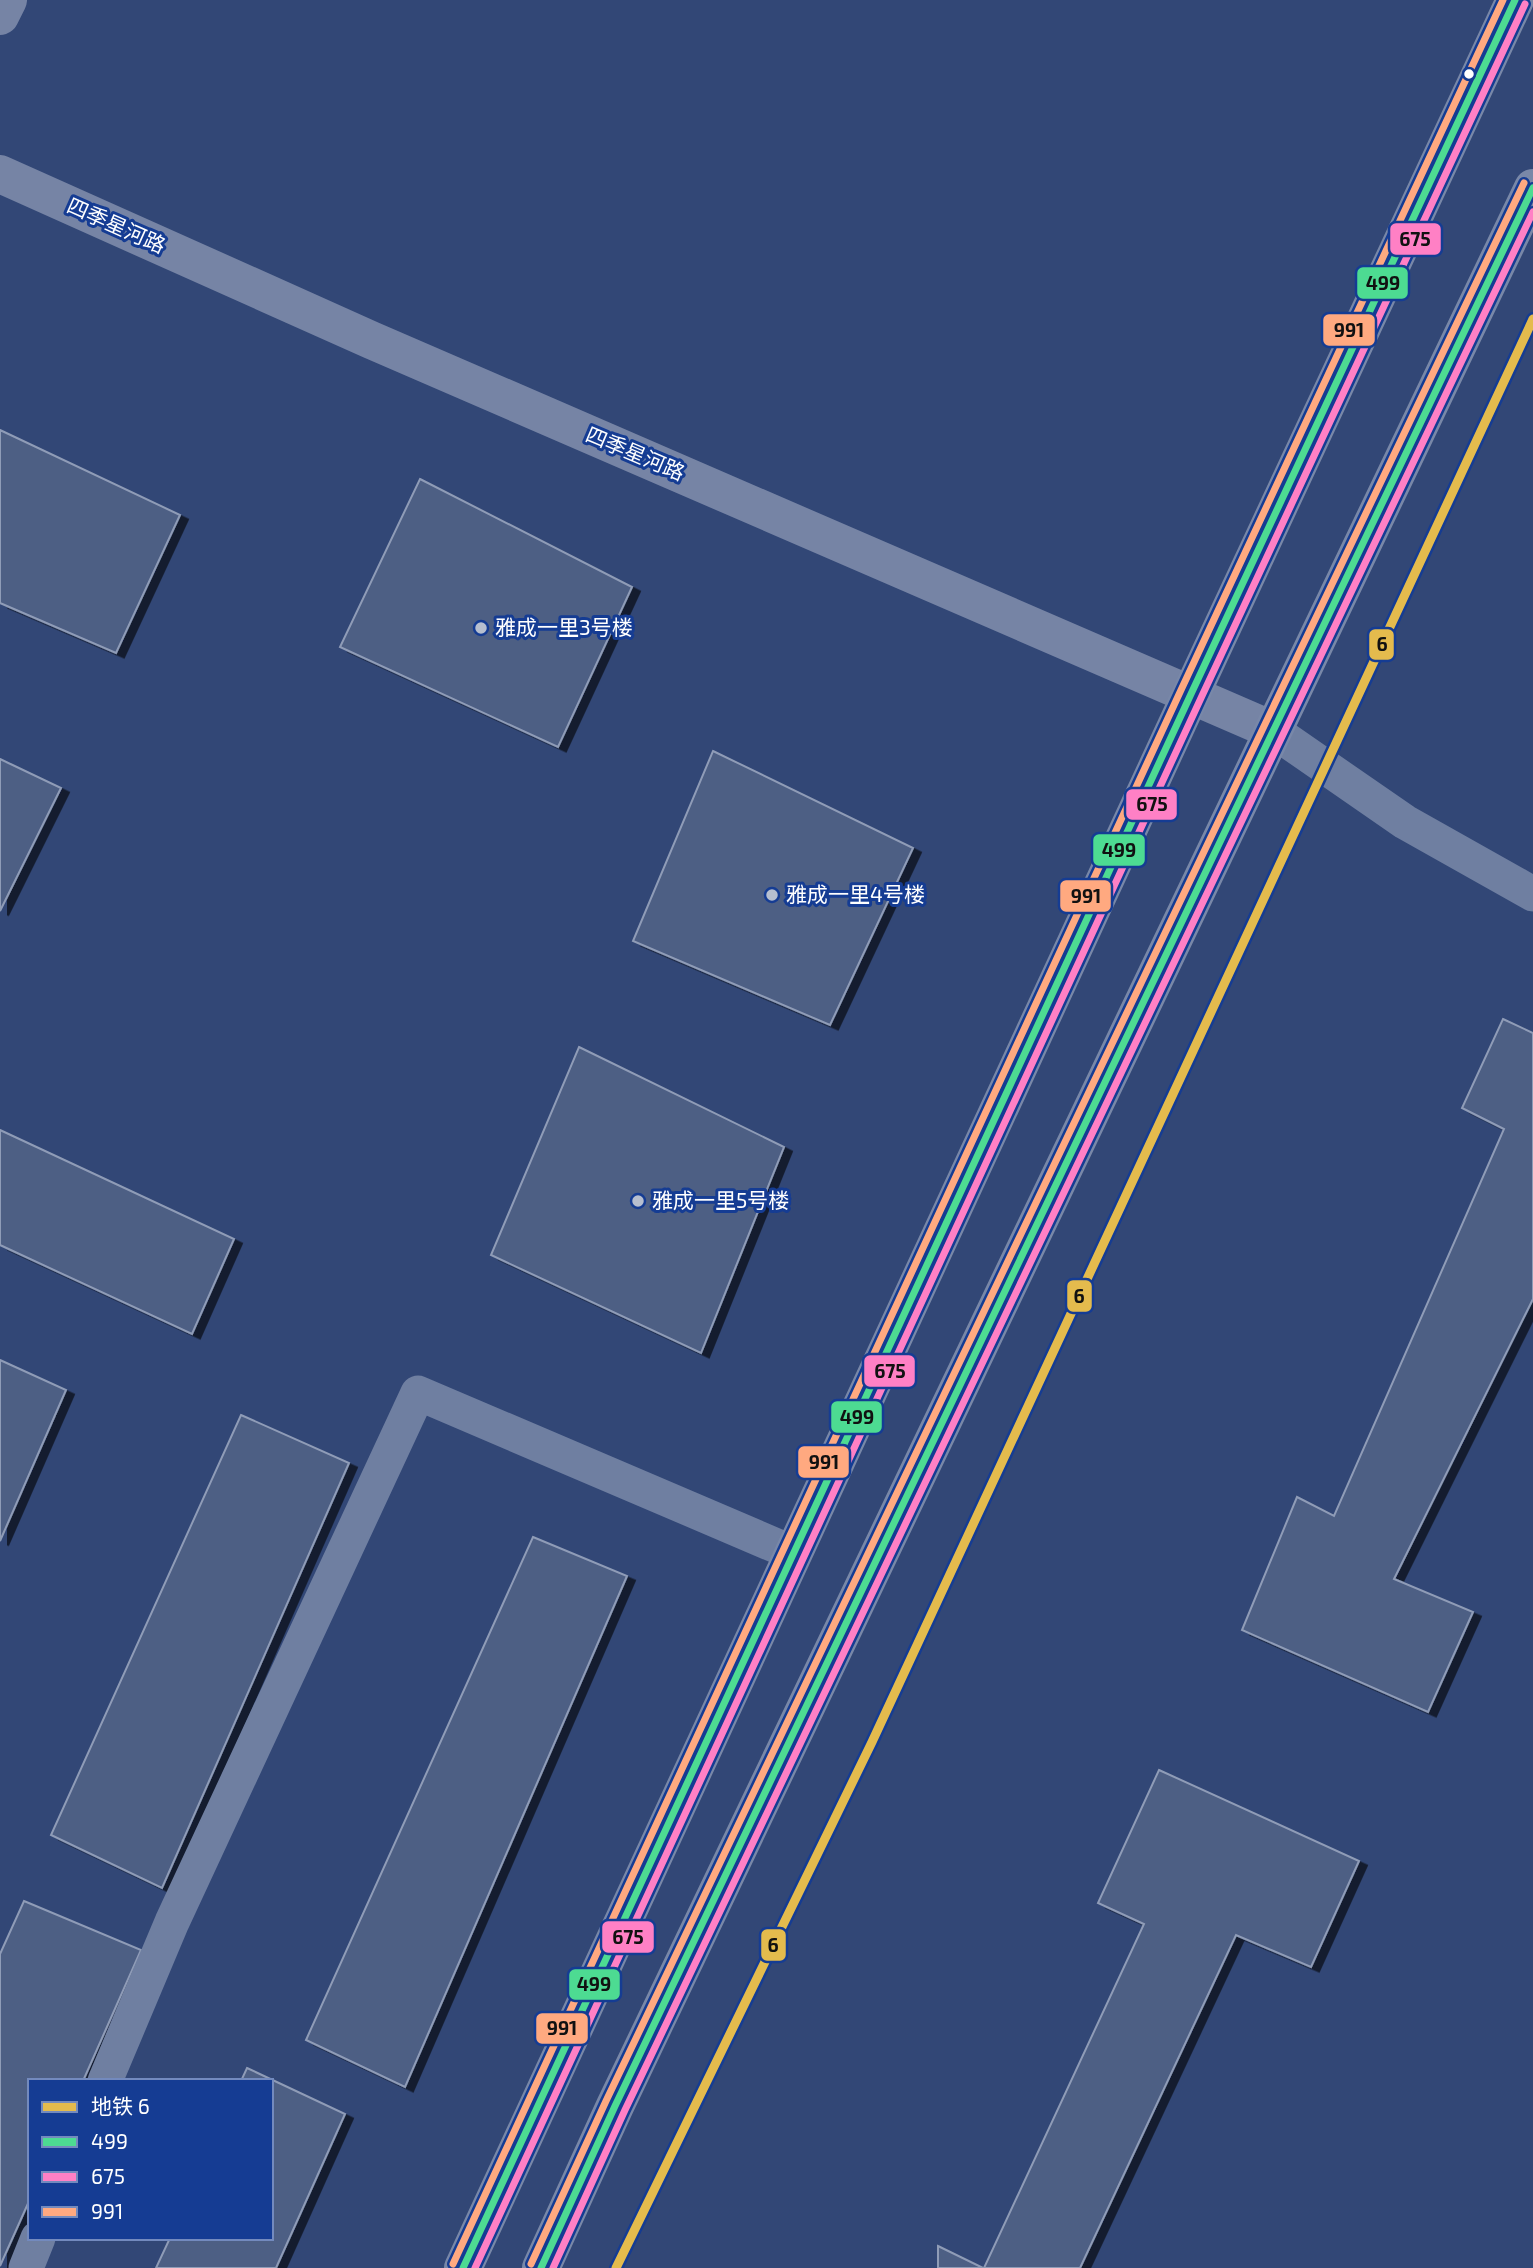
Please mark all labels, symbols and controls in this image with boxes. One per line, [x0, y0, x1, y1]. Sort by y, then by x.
unlabelled marker [1462, 67, 1476, 81]
street label: 四季星河路 [64, 192, 170, 257]
line badge: 675 [1389, 222, 1442, 256]
text: 675 [1399, 227, 1431, 250]
line badge: 499 [1356, 266, 1409, 300]
text: 499 [1366, 271, 1400, 294]
line badge: 991 [1322, 313, 1376, 347]
text: 991 [1334, 318, 1364, 341]
street label: 四季星河路 [582, 421, 689, 485]
place label: 雅成一里3号楼 [495, 614, 633, 639]
marker: 雅成一里3号楼 [473, 620, 489, 636]
line badge: 6 [1368, 628, 1395, 661]
text: 6 [1376, 632, 1388, 655]
line badge: 675 [1125, 788, 1178, 821]
text: 675 [1136, 792, 1168, 815]
line badge: 499 [1092, 833, 1146, 867]
text: 499 [1102, 838, 1136, 861]
line badge: 991 [1059, 879, 1112, 913]
place label: 雅成一里4号楼 [786, 881, 925, 906]
text: 991 [1071, 884, 1101, 907]
marker: 雅成一里4号楼 [764, 887, 780, 903]
place label: 雅成一里5号楼 [652, 1187, 789, 1212]
marker: 雅成一里5号楼 [630, 1193, 646, 1209]
line badge: 6 [1066, 1279, 1093, 1313]
text: 6 [1073, 1284, 1085, 1307]
line badge: 675 [863, 1354, 916, 1388]
text: 675 [874, 1359, 906, 1382]
line badge: 499 [830, 1400, 883, 1434]
text: 499 [840, 1405, 874, 1428]
line badge: 991 [797, 1445, 850, 1479]
text: 991 [809, 1450, 839, 1473]
line badge: 675 [601, 1920, 655, 1954]
text: 675 [612, 1925, 644, 1948]
line badge: 6 [760, 1928, 787, 1962]
text: 6 [767, 1933, 779, 1956]
line badge: 499 [568, 1968, 621, 2001]
text: 499 [577, 1972, 611, 1995]
line badge: 991 [535, 2012, 589, 2045]
text: 991 [547, 2016, 577, 2039]
legend [28, 2079, 273, 2240]
text: 地铁 6 [91, 2093, 150, 2118]
text: 499 [91, 2128, 128, 2153]
text: 675 [91, 2163, 125, 2188]
text: 991 [91, 2198, 123, 2223]

